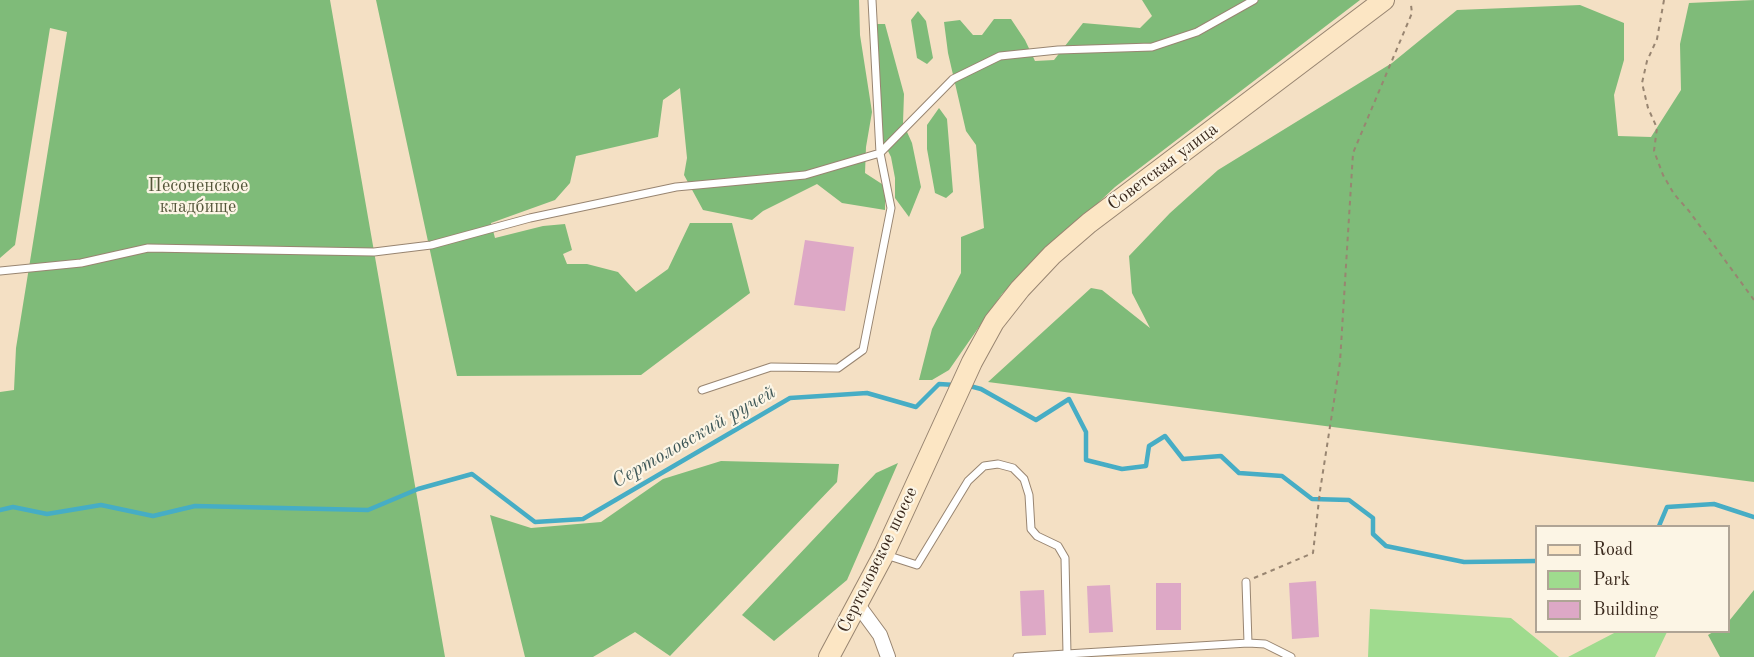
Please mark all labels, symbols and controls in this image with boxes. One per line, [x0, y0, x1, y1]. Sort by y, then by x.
street label: Советская улица [1104, 118, 1222, 216]
park label: Песоченское кладбище [148, 175, 248, 218]
water label: Сертоловский ручей [608, 380, 780, 494]
street label: Сертоловское шоссе [833, 484, 923, 636]
legend [1535, 525, 1730, 633]
text: Road [1593, 541, 1633, 559]
text: Park [1593, 571, 1630, 589]
text: Building [1593, 601, 1658, 619]

